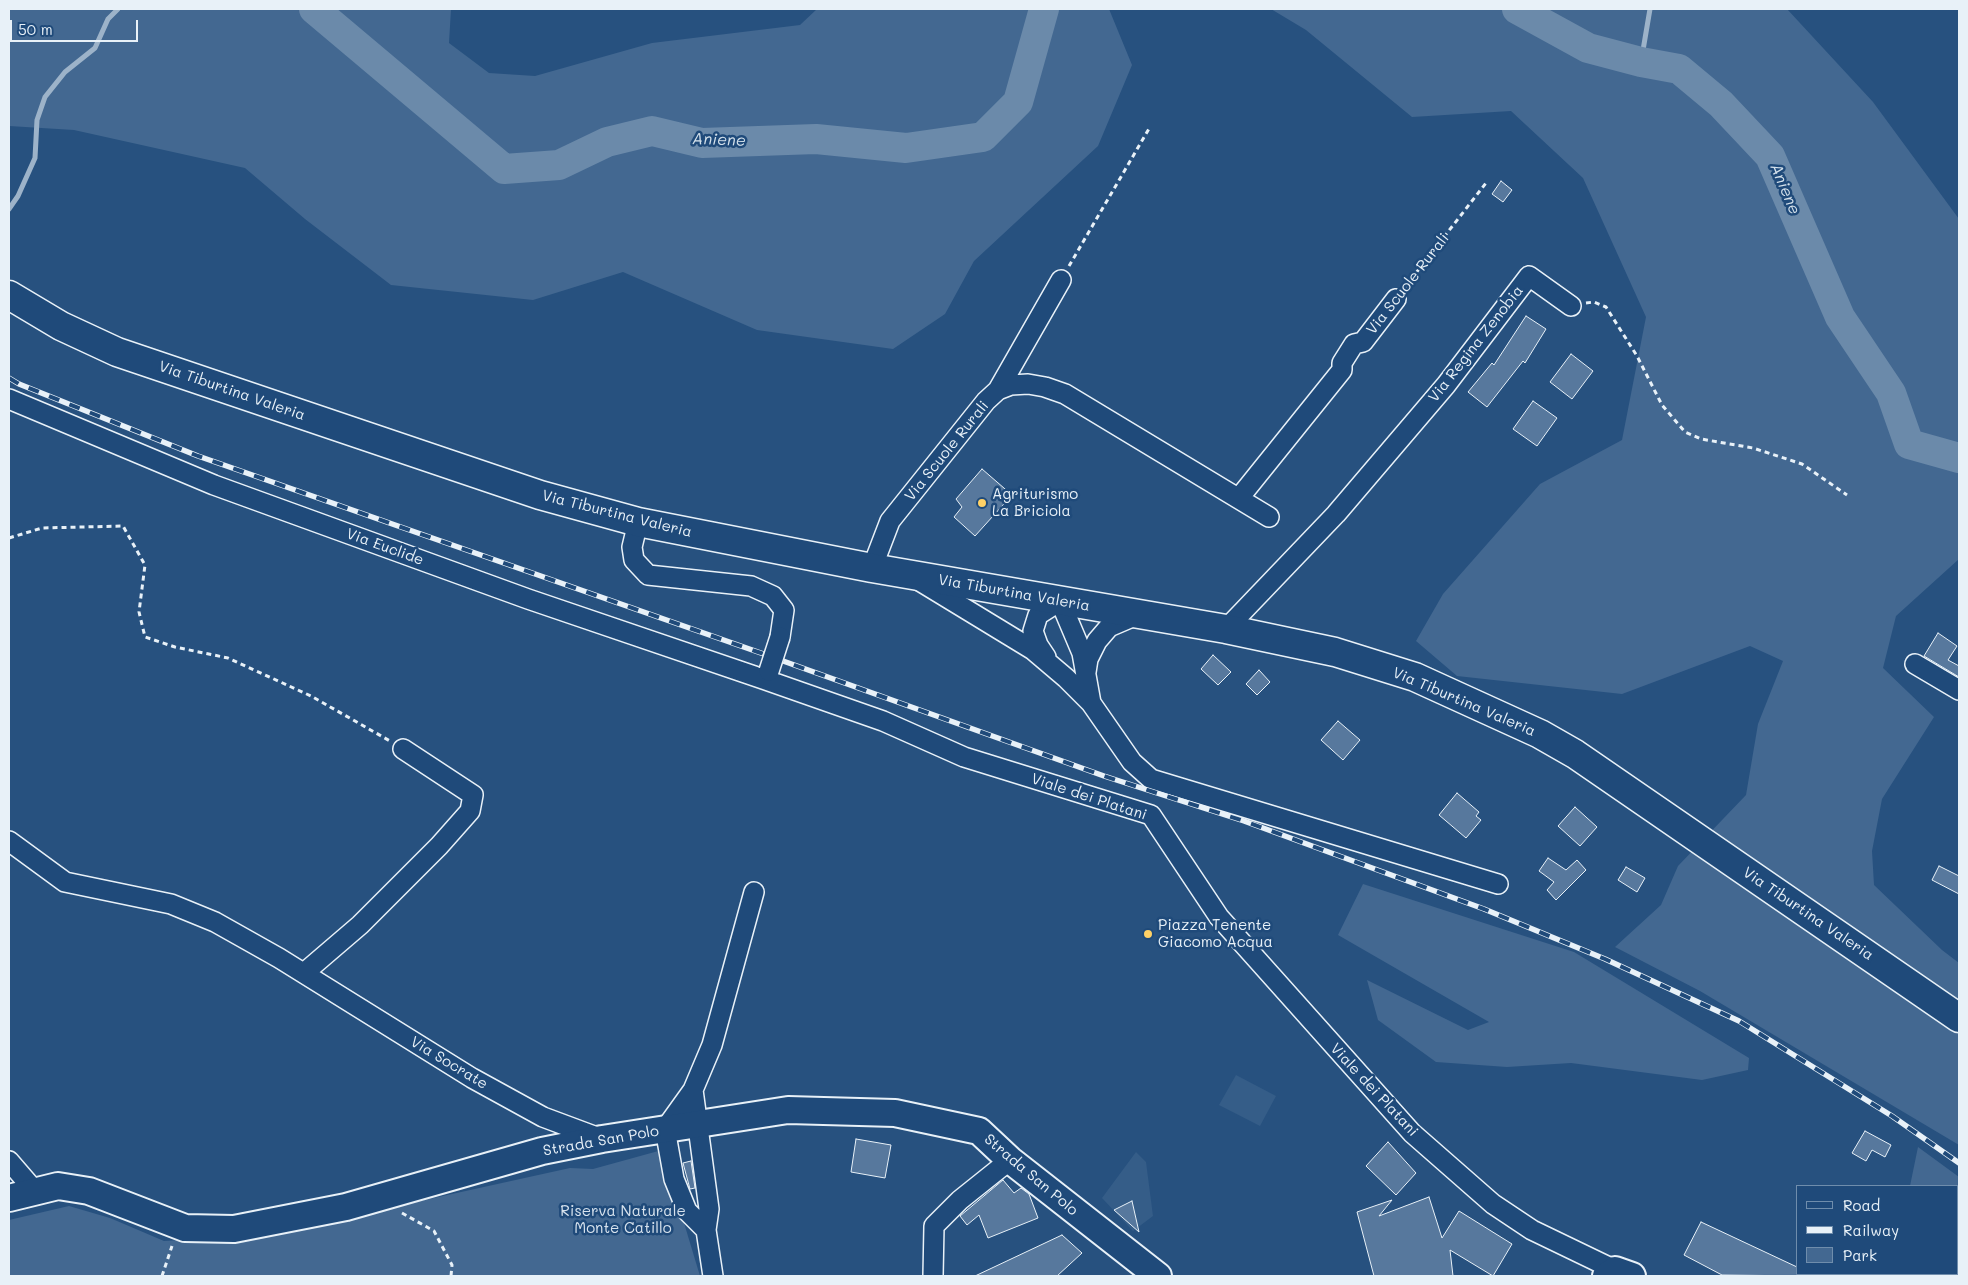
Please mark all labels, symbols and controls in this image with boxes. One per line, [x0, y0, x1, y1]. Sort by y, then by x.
scale bar [12, 10, 140, 42]
text: 50 m [18, 19, 53, 39]
water label: Aniene [692, 129, 746, 151]
water label: Aniene [1766, 161, 1804, 217]
street label: Via Scuole Rurali [1363, 230, 1453, 338]
street label: Via Regina Zenobia [1425, 282, 1527, 406]
street label: Via Tiburtina Valeria [156, 357, 308, 425]
street label: Via Scuole Rurali [901, 397, 993, 505]
place label: Agriturismo La Briciola [992, 485, 1078, 520]
street label: Via Tiburtina Valeria [540, 487, 694, 541]
marker: Agriturismo La Briciola [976, 497, 988, 509]
street label: Via Euclide [344, 525, 426, 569]
street label: Via Tiburtina Valeria [937, 571, 1091, 615]
street label: Via Tiburtina Valeria [1390, 664, 1538, 740]
street label: Viale dei Platani [1029, 770, 1149, 824]
street label: Via Tiburtina Valeria [1739, 864, 1877, 964]
place label: Piazza Tenente Giacomo Acqua [1158, 916, 1273, 951]
marker: Piazza Tenente Giacomo Acqua [1142, 928, 1154, 940]
street label: Via Socrate [407, 1033, 491, 1093]
street label: Viale dei Platani [1326, 1040, 1422, 1140]
street label: Strada San Polo [542, 1122, 660, 1160]
street label: Strada San Polo [980, 1130, 1082, 1220]
legend [1796, 1185, 1958, 1275]
text: Road [1843, 1195, 1880, 1215]
park label: Riserva Naturale Monte Catillo [560, 1202, 686, 1237]
text: Railway [1843, 1220, 1899, 1240]
text: Park [1843, 1245, 1877, 1265]

